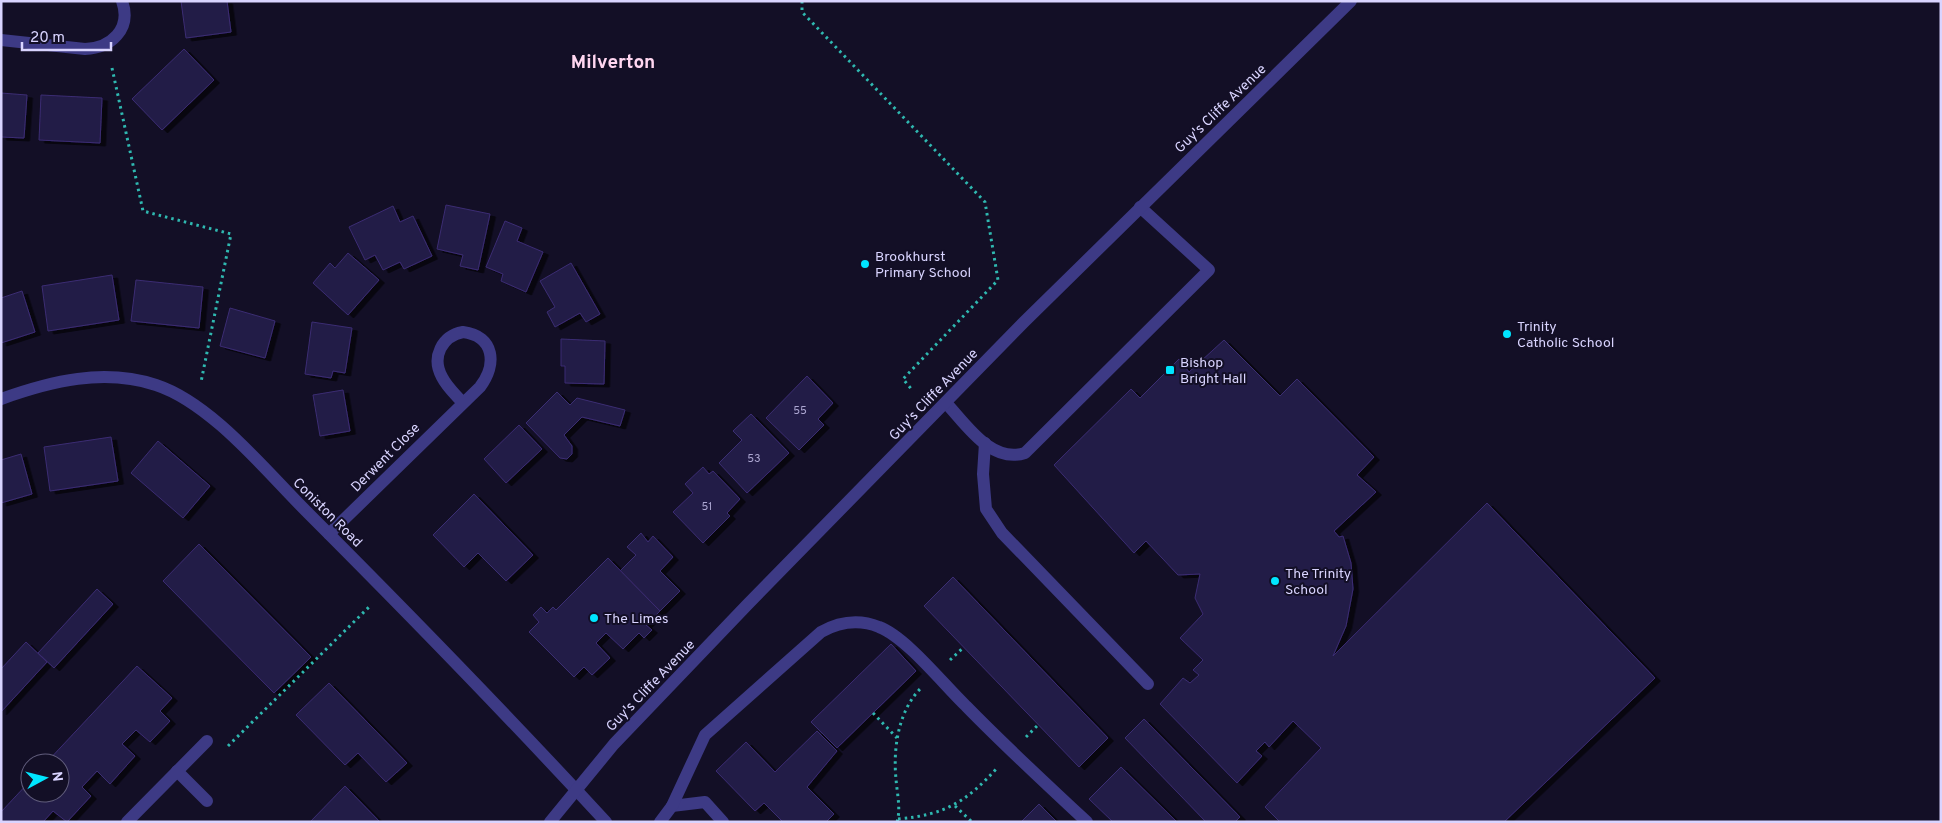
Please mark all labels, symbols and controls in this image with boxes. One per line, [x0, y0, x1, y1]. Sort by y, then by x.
scale bar [22, 20, 111, 52]
text: 20 m [30, 29, 65, 48]
district label: Milverton [571, 51, 655, 75]
street label: Guy's Cliffe Avenue [1172, 61, 1270, 157]
place label: Brookhurst Primary School [875, 249, 971, 282]
marker: Brookhurst Primary School [859, 258, 871, 270]
place label: Trinity Catholic School [1517, 319, 1614, 352]
marker: Trinity Catholic School [1501, 328, 1513, 340]
street label: Guy's Cliffe Avenue [886, 346, 982, 444]
place label: Bishop Bright Hall [1180, 355, 1246, 388]
marker: Bishop Bright Hall [1164, 364, 1176, 376]
house number: 55 [793, 404, 807, 418]
street label: Derwent Close [348, 420, 424, 496]
house number: 53 [747, 452, 761, 466]
street label: Coniston Road [289, 475, 365, 551]
house number: 51 [702, 500, 712, 514]
place label: The Trinity School [1285, 566, 1351, 599]
marker: The Trinity School [1269, 575, 1281, 587]
place label: The Limes [604, 611, 668, 628]
marker: The Limes [588, 612, 600, 624]
street label: Guy's Cliffe Avenue [603, 637, 699, 735]
north arrow [20, 753, 70, 803]
text: N [47, 771, 65, 783]

